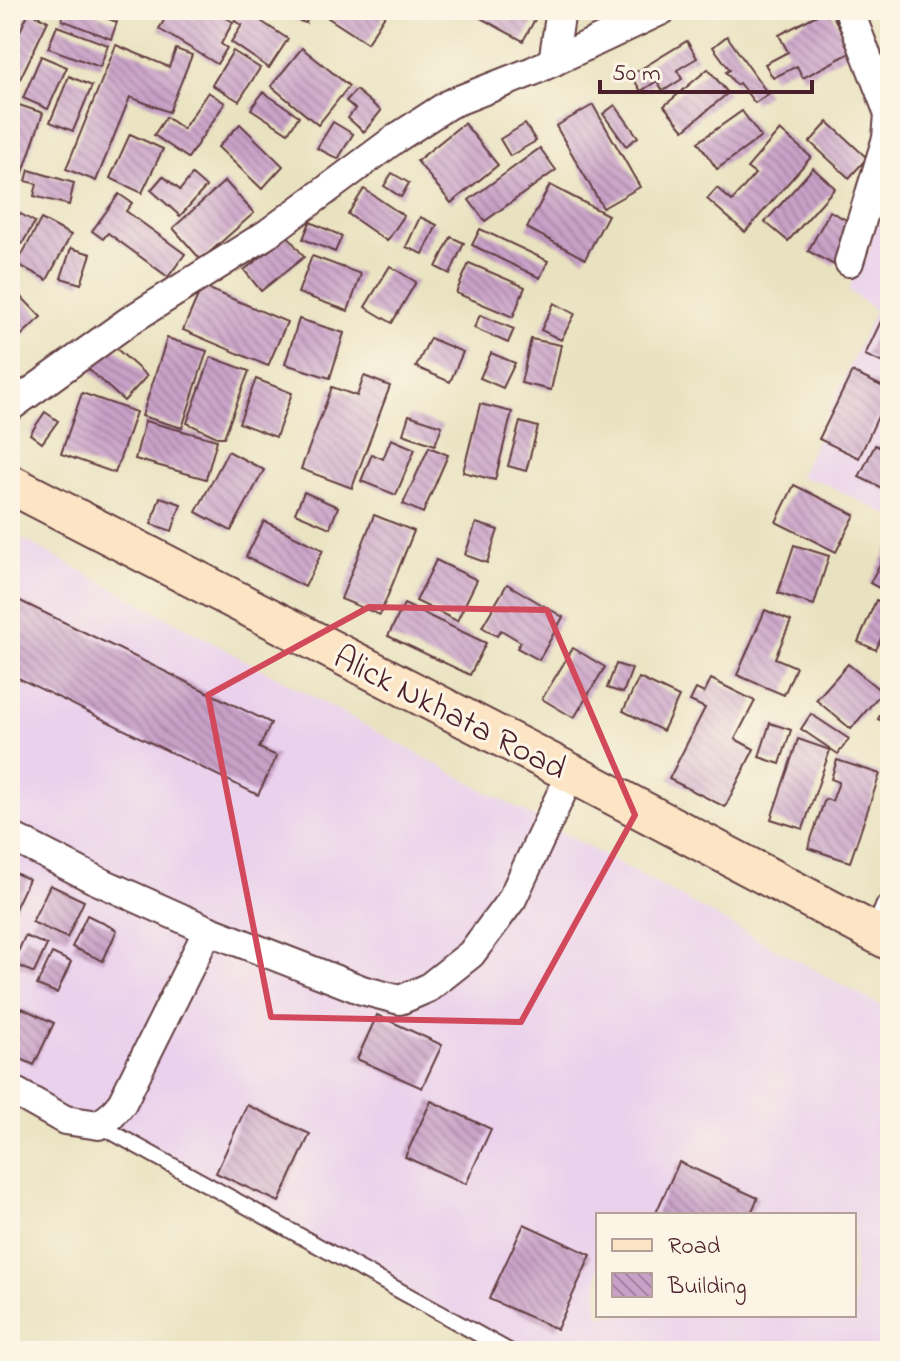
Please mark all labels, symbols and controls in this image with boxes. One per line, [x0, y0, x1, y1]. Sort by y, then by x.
scale bar [600, 44, 812, 94]
text: 50 m [612, 57, 661, 92]
street label: Alick Nkhata Road [324, 634, 575, 795]
legend [596, 1213, 856, 1317]
text: Road [668, 1230, 721, 1265]
text: Building [667, 1270, 747, 1305]

